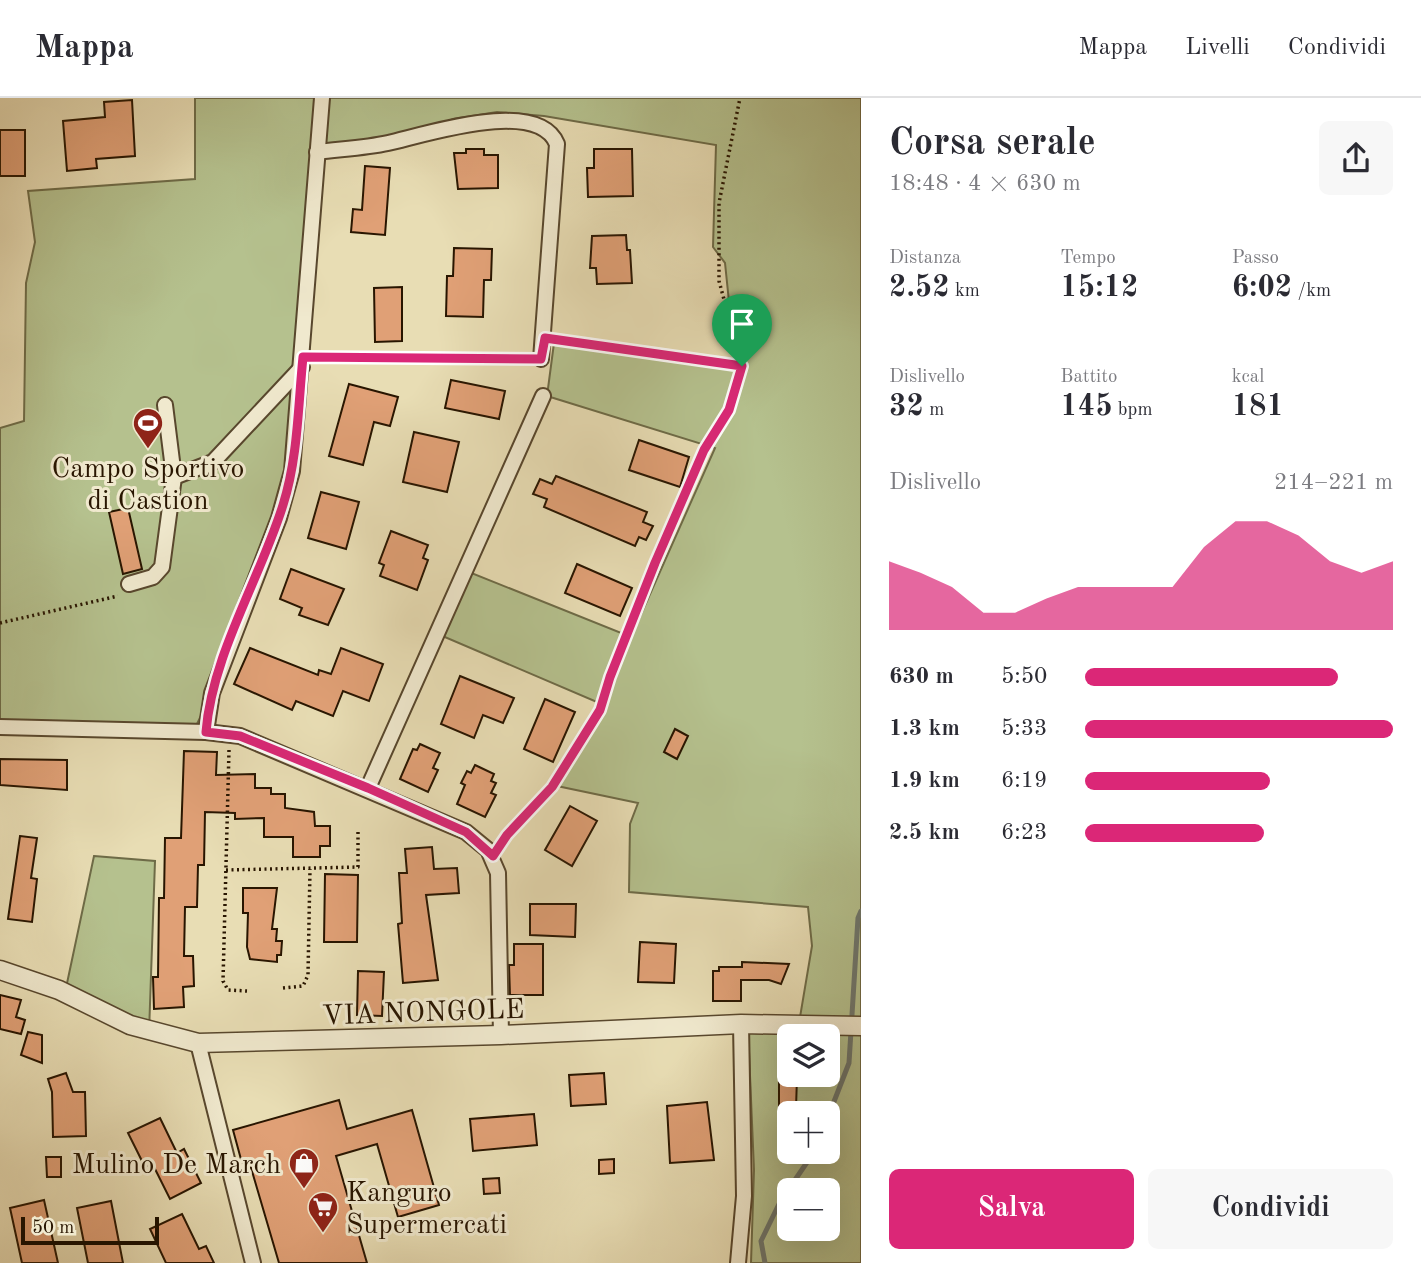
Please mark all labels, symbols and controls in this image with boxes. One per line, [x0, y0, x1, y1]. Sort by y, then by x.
text: Mappa [35, 32, 134, 65]
text: Mappa [1079, 36, 1147, 60]
text: Livelli [1185, 36, 1250, 60]
text: Condividi [1288, 36, 1386, 60]
button: share [1319, 121, 1393, 195]
text: Corsa serale [889, 125, 1096, 163]
text: 18:48 · 4 × 630 m [889, 172, 1081, 195]
text: Distanza [889, 249, 961, 268]
text: Tempo [1060, 249, 1116, 268]
text: Passo [1232, 249, 1279, 268]
text: 2.52 [889, 273, 950, 303]
text: 15:12 [1060, 273, 1138, 303]
text: 6:02 [1232, 273, 1292, 303]
text: km [950, 282, 980, 301]
text: /km [1292, 282, 1331, 301]
pin [712, 294, 772, 366]
icon: arrive [723, 305, 761, 343]
text: Dislivello [889, 368, 965, 387]
text: Battito [1060, 368, 1117, 387]
text: kcal [1232, 368, 1264, 387]
text: 32 [889, 392, 924, 422]
text: 145 [1060, 392, 1113, 422]
text: 181 [1232, 392, 1284, 422]
text: m [924, 401, 944, 420]
text: bpm [1113, 401, 1153, 420]
sports icon: Campo Sportivo di Castion [131, 406, 165, 450]
place label: Campo Sportivo di Castion [51, 456, 245, 516]
text: Dislivello [889, 471, 981, 494]
text: 214–221 m [1274, 471, 1393, 494]
text: 630 m [889, 665, 954, 688]
text: 5:50 [1001, 665, 1047, 688]
text: 1.3 km [889, 717, 960, 740]
text: 5:33 [1001, 717, 1047, 740]
text: 1.9 km [889, 769, 960, 792]
text: 6:19 [1001, 769, 1047, 792]
text: 2.5 km [889, 821, 960, 844]
text: 6:23 [1001, 821, 1047, 844]
street label: VIA NONGOLE [321, 996, 525, 1032]
map controls [777, 1024, 840, 1241]
button: layers [777, 1024, 840, 1087]
button: + [777, 1101, 840, 1164]
shop icon: Mulino De March [287, 1146, 321, 1190]
place label: Mulino De March [72, 1152, 281, 1180]
button: Salva [889, 1169, 1134, 1249]
button: Condividi [1148, 1169, 1393, 1249]
button: − [777, 1178, 840, 1241]
place label: Kanguro Supermercati [346, 1180, 507, 1240]
supermarket icon: Kanguro Supermercati [306, 1190, 340, 1234]
scale bar [21, 1214, 159, 1246]
text: 50 m [32, 1219, 74, 1238]

